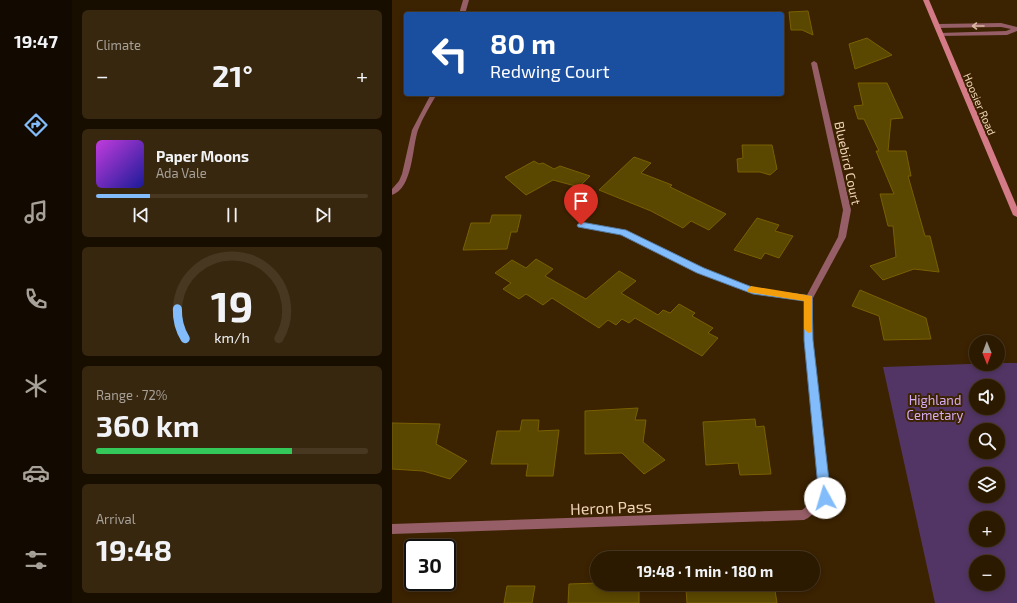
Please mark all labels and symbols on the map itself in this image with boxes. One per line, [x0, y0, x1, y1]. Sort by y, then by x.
one-way arrow [972, 22, 985, 30]
street label: Hoosier Road [961, 71, 999, 137]
street label: Bluebird Court [831, 120, 865, 206]
pin [564, 184, 598, 225]
north arrow [969, 335, 1005, 371]
park label: Highland Cemetary [907, 392, 964, 423]
position arrow [804, 477, 846, 519]
street label: Heron Pass [570, 496, 652, 518]
speed limit sign: 30 [404, 539, 456, 591]

